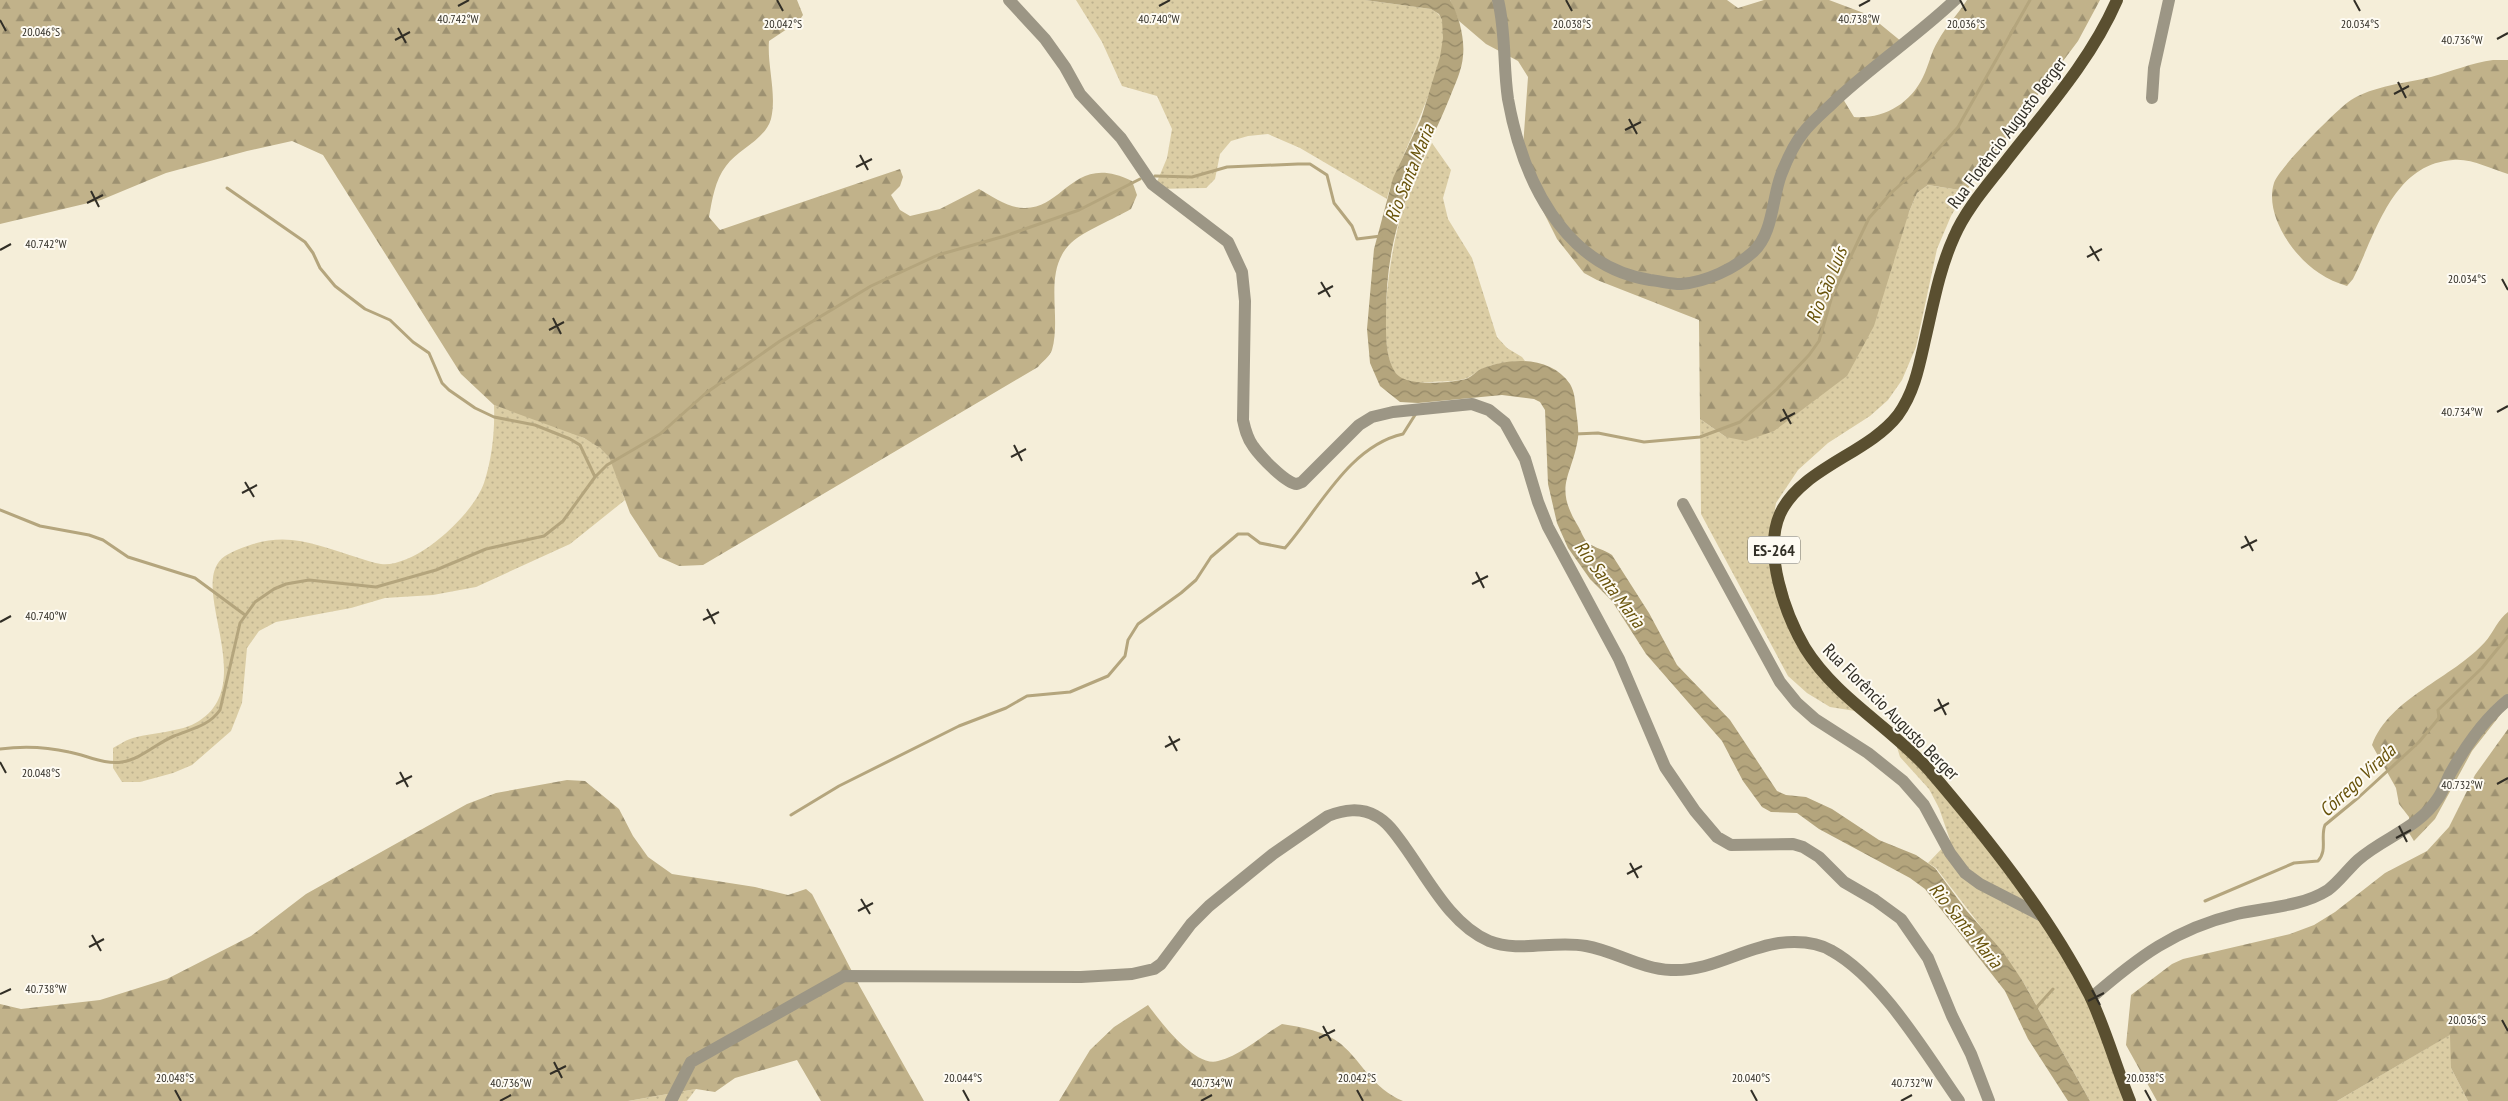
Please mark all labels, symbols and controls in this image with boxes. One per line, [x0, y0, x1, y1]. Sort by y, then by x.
text: 40.742°W [437, 11, 479, 26]
text: 40.740°W [1138, 11, 1180, 26]
text: 40.738°W [1838, 11, 1880, 26]
text: 20.042°S [764, 16, 802, 31]
text: 20.038°S [1553, 16, 1591, 31]
text: 20.036°S [1947, 16, 1985, 31]
text: 20.034°S [2341, 16, 2379, 31]
text: 20.046°S [22, 24, 60, 39]
text: 40.736°W [2441, 32, 2483, 47]
street label: Rua Florêncio Augusto Berger [1942, 52, 2071, 213]
water label: Rio Santa Maria [1379, 119, 1440, 225]
text: 40.742°W [25, 236, 67, 251]
water label: Rio São Luís [1800, 242, 1853, 327]
text: 20.034°S [2448, 271, 2486, 286]
text: 40.734°W [2441, 404, 2483, 419]
water label: Rio Santa Maria [1569, 536, 1651, 633]
road number: ES-264 [1748, 536, 1800, 564]
text: 40.740°W [25, 608, 67, 623]
street label: Rua Florêncio Augusto Berger [1818, 638, 1965, 785]
water label: Córrego Virada [2314, 738, 2401, 822]
text: 20.048°S [22, 765, 60, 780]
text: 40.732°W [2441, 777, 2483, 792]
water label: Rio Santa Maria [1924, 877, 2009, 974]
text: 40.738°W [25, 981, 67, 996]
text: 20.036°S [2448, 1012, 2486, 1027]
text: 20.048°S [156, 1070, 194, 1085]
text: 20.044°S [944, 1070, 982, 1085]
text: 20.042°S [1338, 1070, 1376, 1085]
text: 20.040°S [1732, 1070, 1770, 1085]
text: 20.038°S [2126, 1070, 2164, 1085]
text: 40.736°W [490, 1075, 532, 1090]
text: 40.734°W [1191, 1075, 1233, 1090]
text: 40.732°W [1891, 1075, 1933, 1090]

